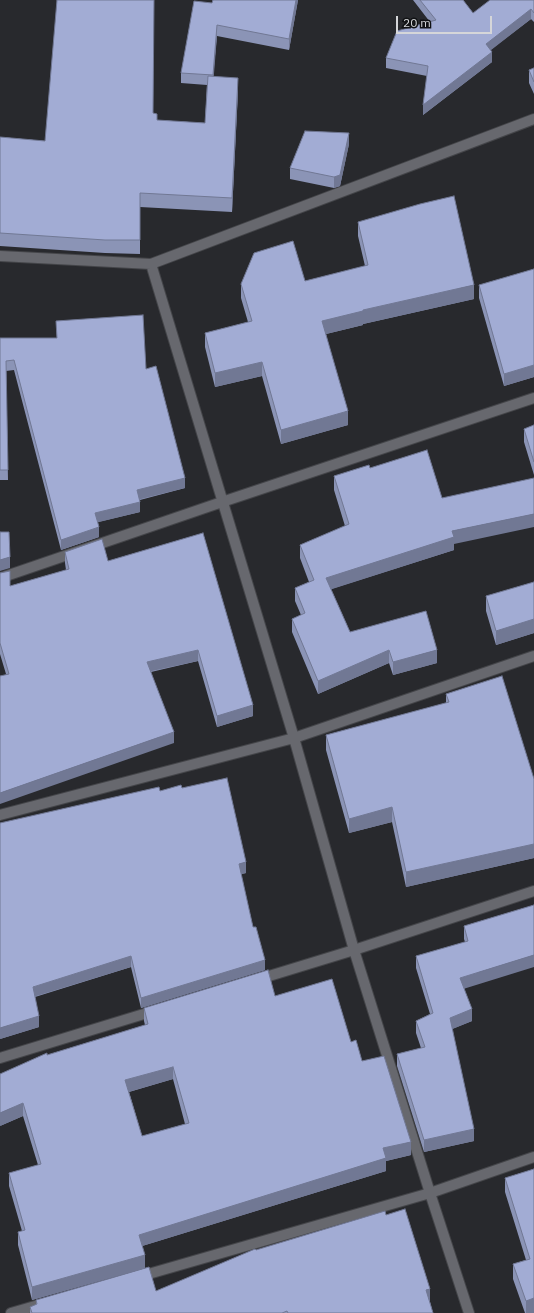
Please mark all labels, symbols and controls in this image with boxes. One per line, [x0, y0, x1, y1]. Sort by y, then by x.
scale bar [398, 8, 494, 34]
text: 20 m [403, 15, 431, 30]

